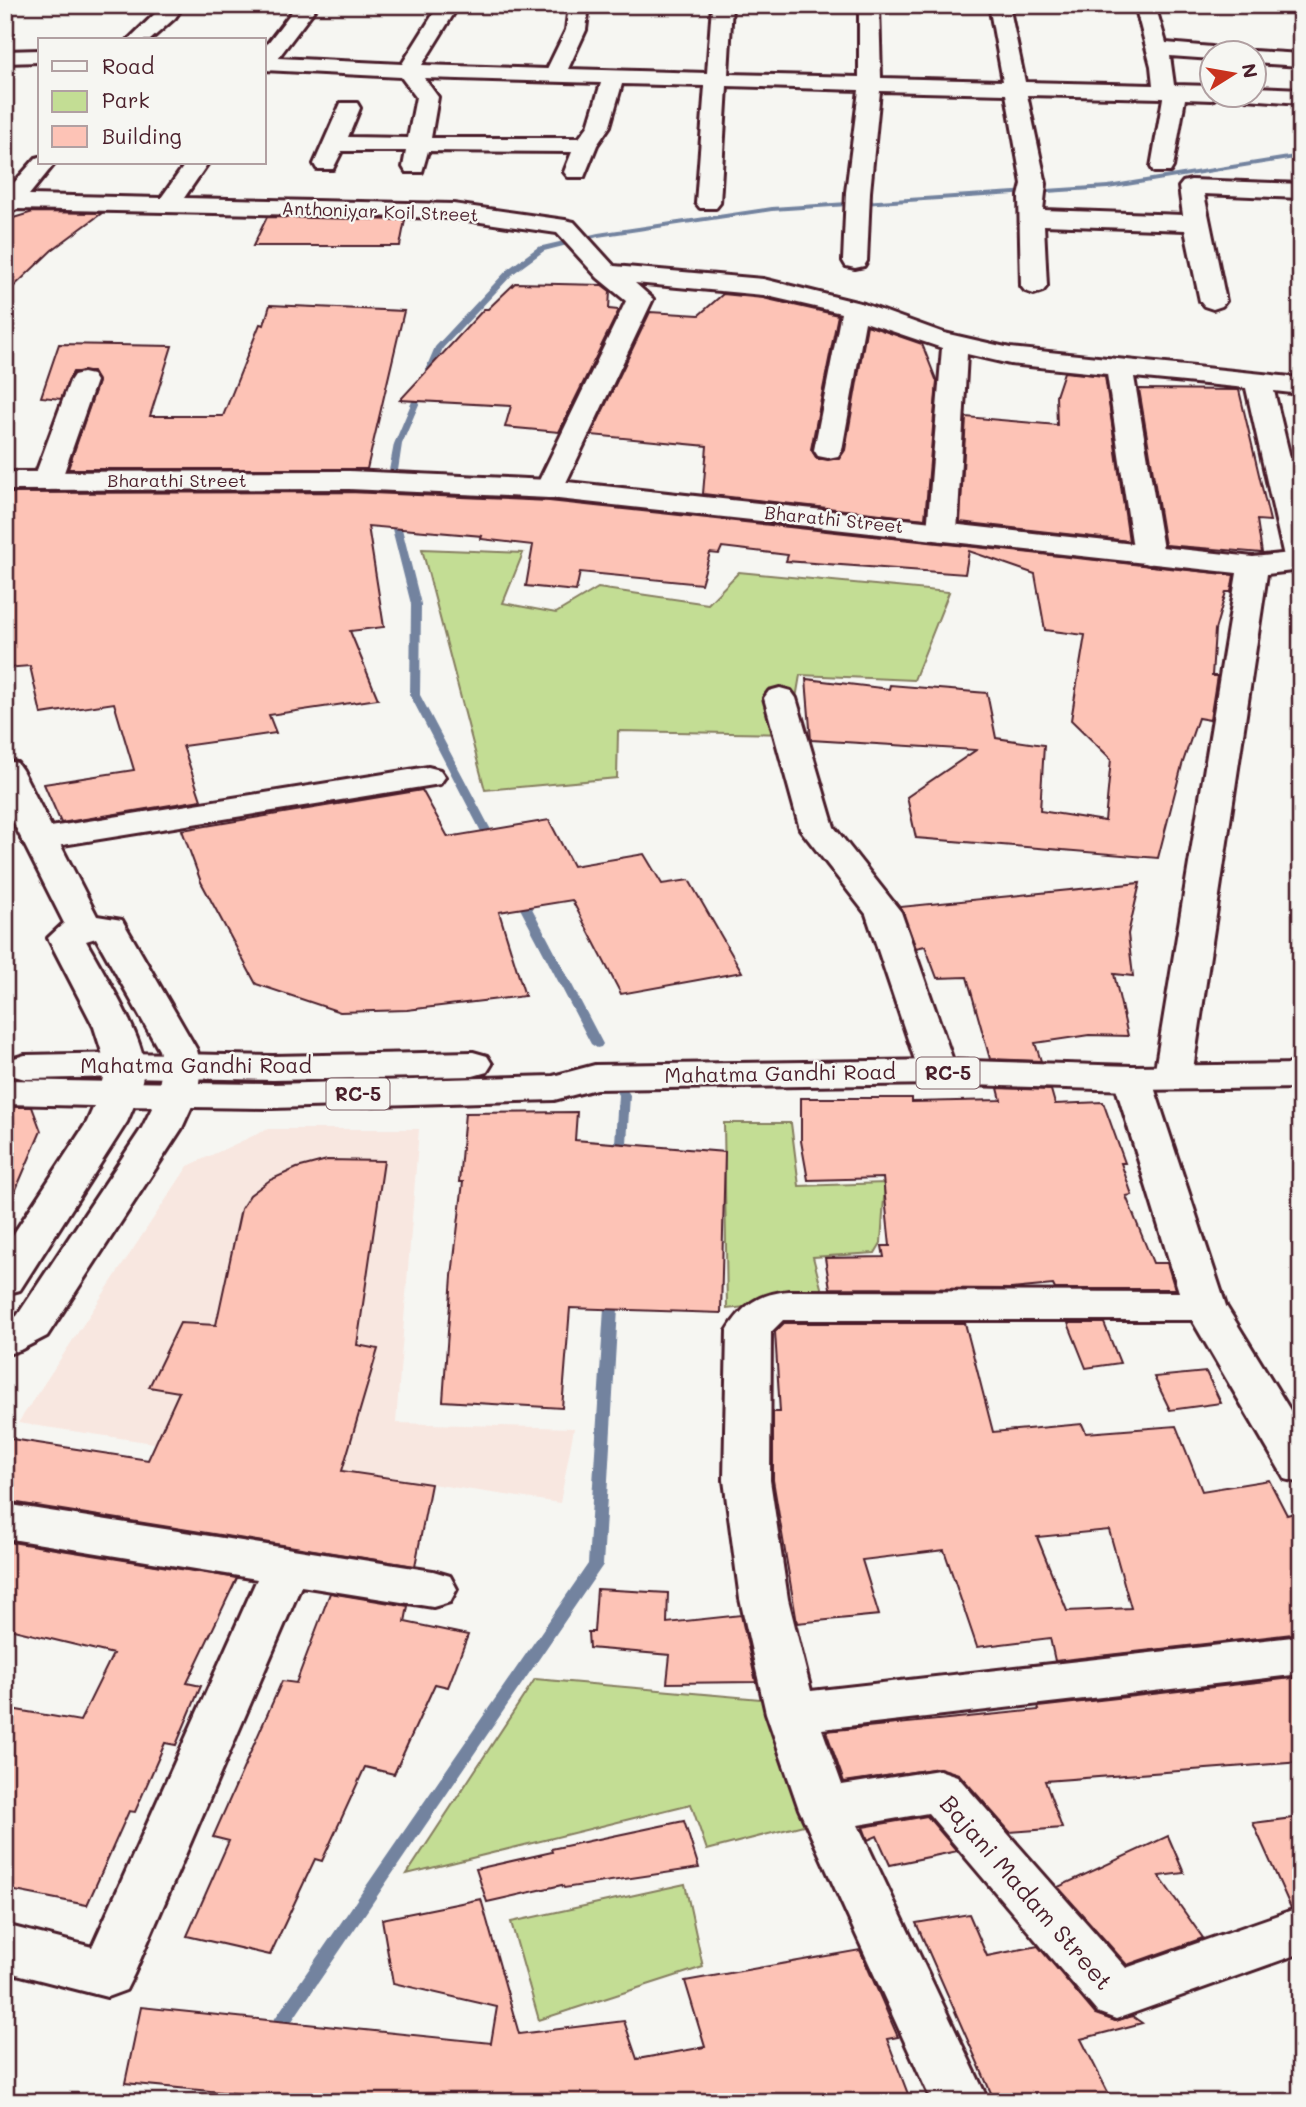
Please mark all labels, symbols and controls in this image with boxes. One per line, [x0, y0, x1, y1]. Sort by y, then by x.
legend [38, 38, 266, 164]
north arrow [1198, 38, 1268, 108]
text: Road [102, 52, 154, 79]
text: N [1237, 61, 1264, 80]
text: Park [102, 86, 150, 113]
text: Building [102, 122, 182, 149]
street label: Anthoniyar Koil Street [281, 196, 479, 226]
street label: Bharathi Street [107, 468, 247, 492]
street label: Bharathi Street [764, 500, 905, 538]
street label: Mahatma Gandhi Road [80, 1051, 312, 1078]
street label: Mahatma Gandhi Road [664, 1057, 896, 1088]
road number: RC-5 [916, 1058, 979, 1088]
road number: RC-5 [326, 1078, 390, 1110]
street label: Bajani Madam Street [934, 1788, 1120, 1996]

